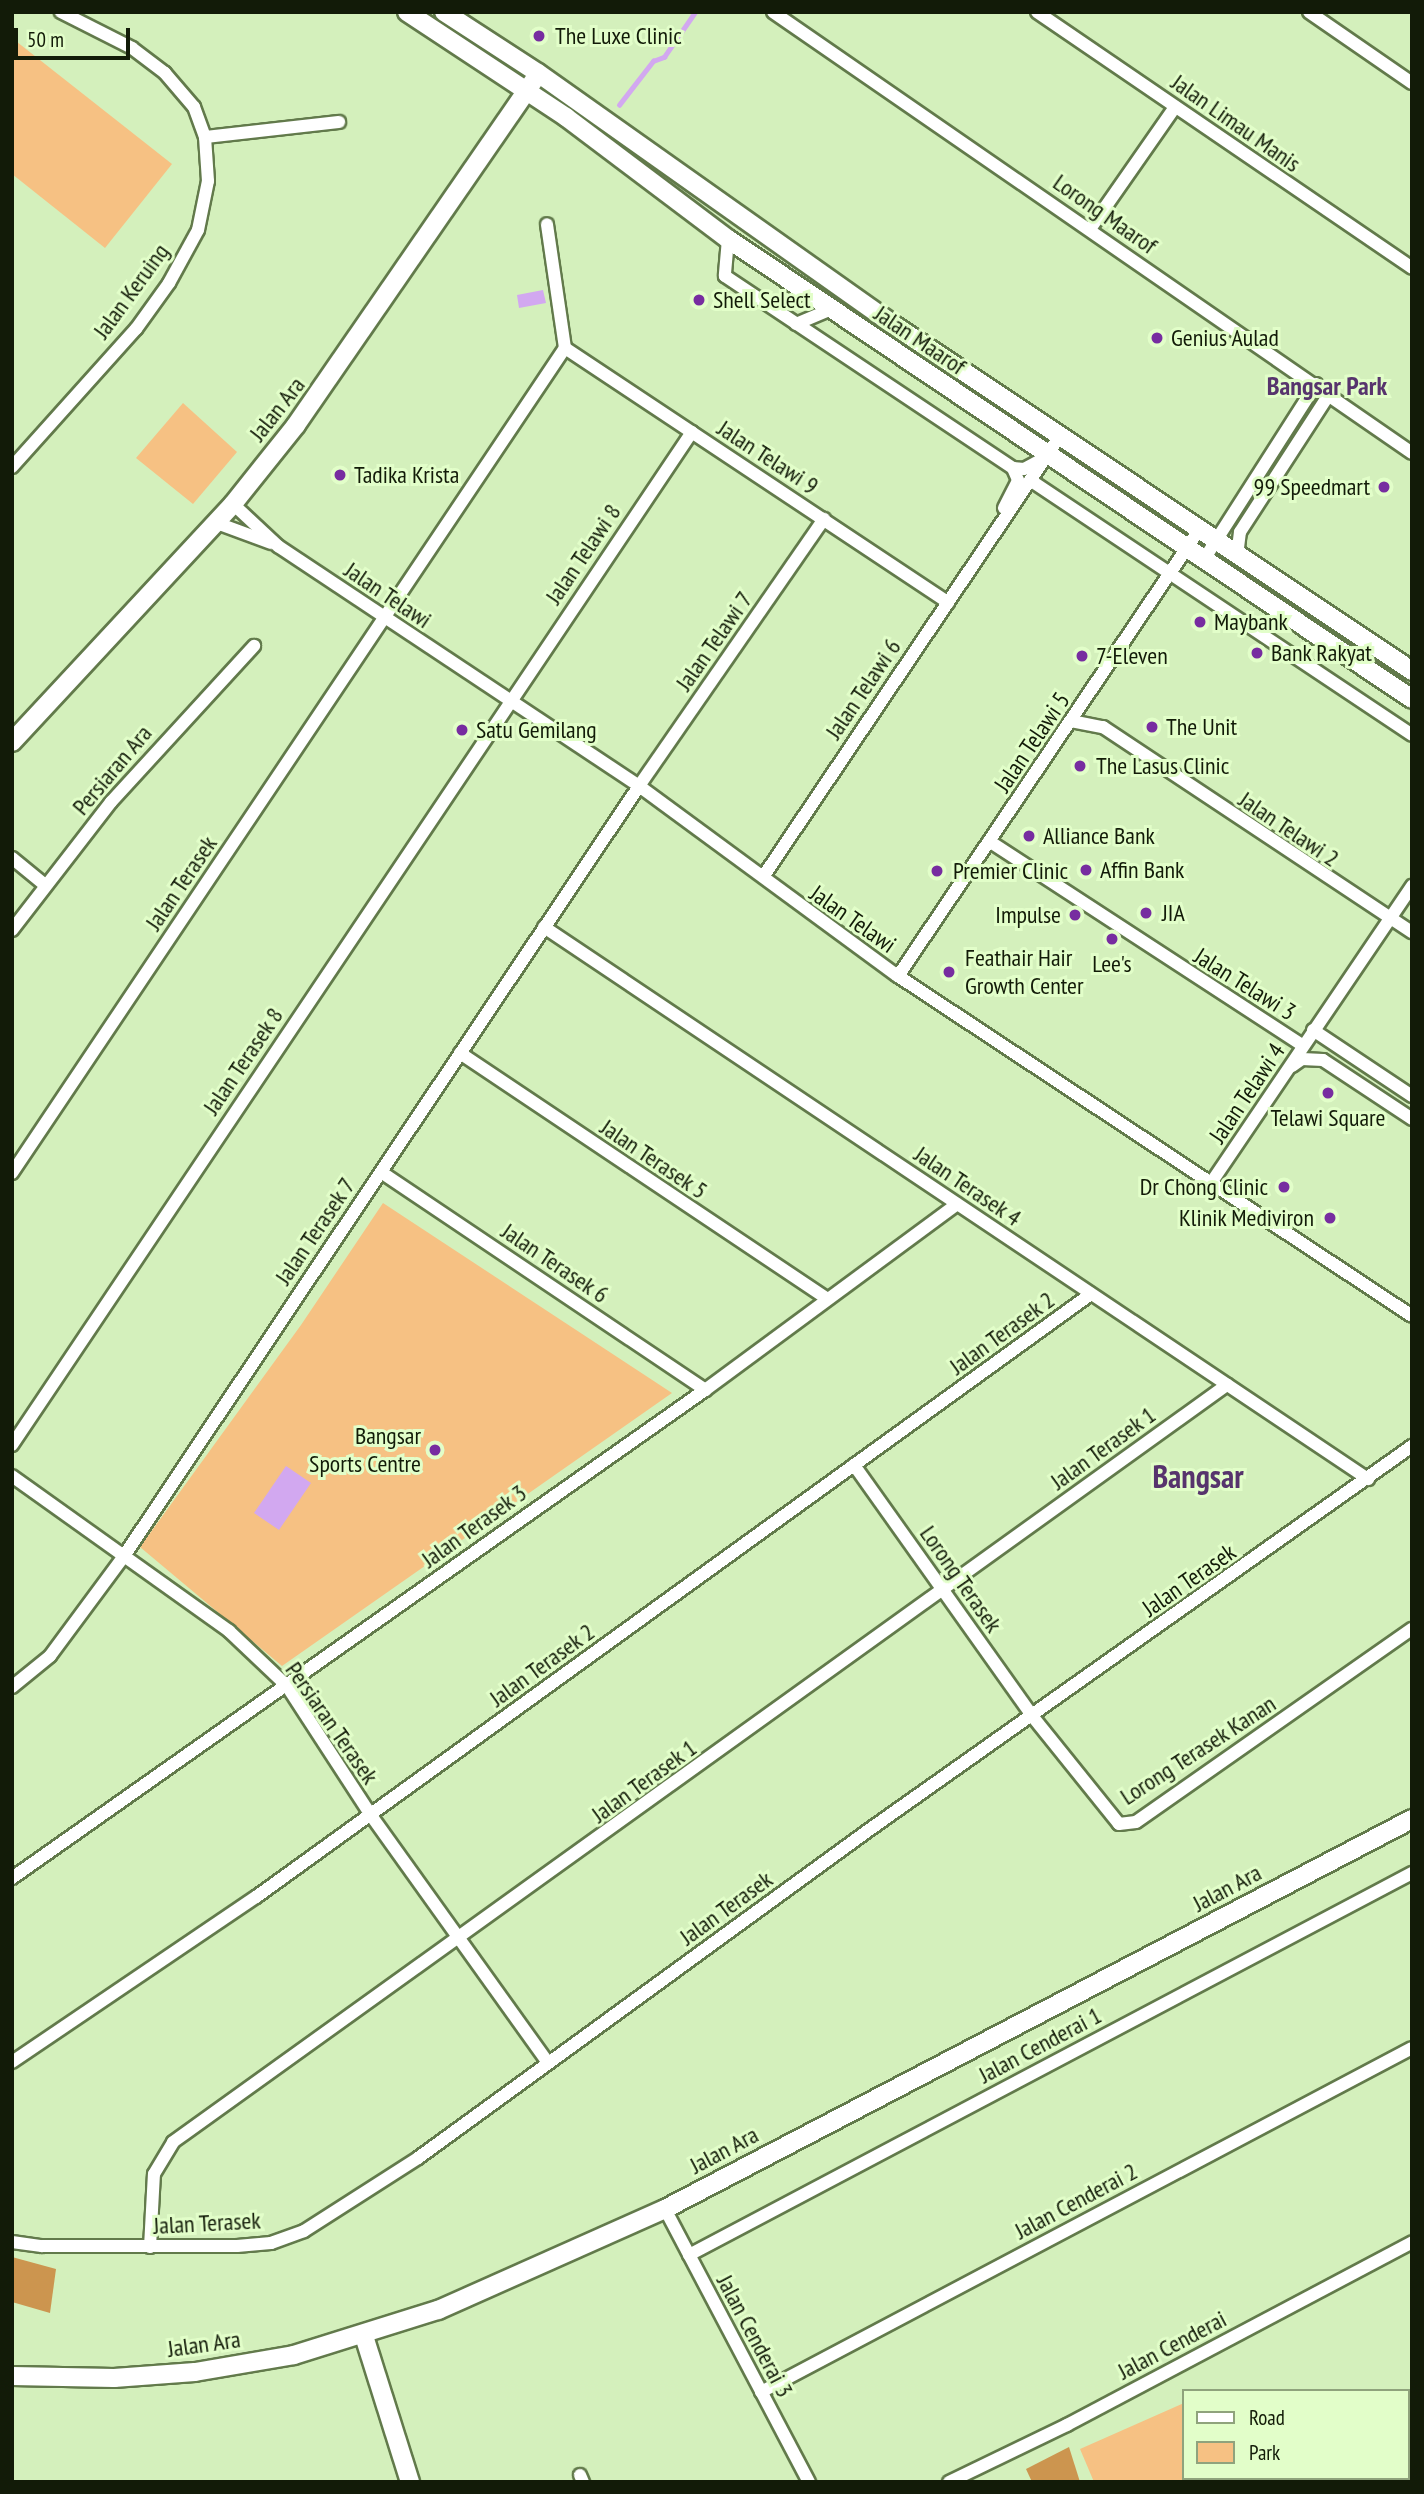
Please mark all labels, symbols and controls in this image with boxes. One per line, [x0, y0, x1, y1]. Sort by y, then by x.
scale bar [18, 14, 133, 58]
place label: The Luxe Clinic [555, 22, 682, 50]
text: 50 m [27, 26, 64, 53]
marker: The Luxe Clinic [529, 26, 549, 46]
street label: Jalan Limau Manis [1166, 68, 1306, 178]
street label: Lorong Maarof [1048, 168, 1162, 260]
street label: Jalan Keruing [87, 238, 175, 344]
place label: Shell Select [713, 286, 811, 314]
marker: Shell Select [691, 292, 707, 308]
street label: Jalan Maarof [869, 299, 971, 381]
place label: Genius Aulad [1171, 324, 1279, 352]
marker: Genius Aulad [1149, 330, 1165, 346]
district label: Bangsar Park [1267, 370, 1387, 402]
street label: Jalan Ara [243, 371, 311, 447]
street label: Jalan Telawi 9 [712, 414, 824, 500]
place label: Tadika Krista [354, 461, 459, 489]
marker: Tadika Krista [332, 467, 348, 483]
place label: 99 Speedmart [1254, 473, 1370, 501]
marker: 99 Speedmart [1376, 479, 1392, 495]
street label: Jalan Telawi 8 [539, 498, 627, 610]
street label: Jalan Telawi [339, 555, 437, 635]
street label: Jalan Telawi 7 [669, 586, 759, 696]
place label: Maybank [1214, 608, 1288, 636]
marker: Maybank [1192, 614, 1208, 630]
street label: Jalan Telawi 6 [819, 633, 907, 745]
place label: Bank Rakyat [1271, 639, 1372, 667]
place label: 7-Eleven [1096, 642, 1168, 670]
marker: Bank Rakyat [1249, 645, 1265, 661]
marker: 7-Eleven [1074, 648, 1090, 664]
street label: Jalan Telawi 5 [988, 686, 1076, 798]
place label: The Unit [1166, 713, 1237, 741]
place label: Satu Gemilang [476, 716, 597, 744]
street label: Persiaran Ara [66, 719, 158, 821]
marker: The Unit [1144, 719, 1160, 735]
marker: Satu Gemilang [454, 722, 470, 738]
place label: The Lasus Clinic [1096, 752, 1229, 780]
marker: The Lasus Clinic [1070, 756, 1090, 776]
street label: Jalan Telawi 2 [1233, 785, 1345, 873]
place label: Alliance Bank [1043, 822, 1155, 850]
marker: Alliance Bank [1021, 828, 1037, 844]
street label: Jalan Terasek [139, 830, 223, 936]
place label: Affin Bank [1100, 856, 1184, 884]
place label: Premier Clinic [953, 857, 1068, 885]
marker: Premier Clinic [927, 861, 947, 881]
marker: Affin Bank [1078, 862, 1094, 878]
street label: Jalan Telawi [804, 879, 902, 959]
place label: JIA [1162, 899, 1185, 927]
place label: Impulse [995, 901, 1061, 929]
marker: JIA [1136, 903, 1156, 923]
marker: Impulse [1067, 907, 1083, 923]
marker: Lee's [1104, 931, 1120, 947]
street label: Jalan Telawi 3 [1189, 941, 1301, 1027]
place label: Feathair Hair Growth Center [965, 944, 1084, 1000]
place label: Lee's [1092, 950, 1132, 978]
marker: Feathair Hair Growth Center [939, 962, 959, 982]
street label: Jalan Terasek 8 [196, 1002, 290, 1120]
street label: Jalan Telawi 4 [1203, 1037, 1291, 1149]
marker: Telawi Square [1320, 1085, 1336, 1101]
place label: Telawi Square [1271, 1104, 1385, 1132]
street label: Jalan Terasek 5 [595, 1112, 713, 1206]
street label: Jalan Terasek 4 [909, 1139, 1027, 1233]
street label: Jalan Terasek 7 [268, 1172, 362, 1290]
place label: Dr Chong Clinic [1140, 1173, 1268, 1201]
marker: Dr Chong Clinic [1274, 1177, 1294, 1197]
place label: Klinik Mediviron [1178, 1204, 1314, 1232]
marker: Klinik Mediviron [1320, 1208, 1340, 1228]
street label: Jalan Terasek 6 [496, 1216, 614, 1310]
street label: Jalan Terasek 2 [943, 1285, 1061, 1381]
street label: Jalan Terasek 1 [1044, 1400, 1162, 1496]
place label: Bangsar Sports Centre [309, 1422, 421, 1478]
marker: Bangsar Sports Centre [427, 1442, 443, 1458]
district label: Bangsar [1152, 1457, 1244, 1495]
street label: Jalan Terasek 3 [415, 1478, 533, 1574]
street label: Lorong Terasek [914, 1520, 1008, 1638]
street label: Jalan Terasek [1137, 1537, 1241, 1623]
street label: Jalan Terasek 2 [483, 1617, 601, 1713]
street label: Persiaran Terasek [279, 1656, 385, 1790]
street label: Lorong Terasek Kanan [1114, 1689, 1282, 1811]
street label: Jalan Terasek 1 [585, 1733, 703, 1829]
street label: Jalan Ara [1188, 1858, 1266, 1918]
street label: Jalan Terasek [674, 1865, 778, 1951]
street label: Jalan Cenderai 1 [974, 2001, 1106, 2089]
street label: Jalan Ara [685, 2120, 763, 2180]
street label: Jalan Cenderai 2 [1010, 2157, 1142, 2245]
street label: Jalan Terasek [152, 2206, 262, 2240]
street label: Jalan Cenderai 3 [711, 2270, 799, 2402]
street label: Jalan Cenderai [1113, 2304, 1231, 2386]
street label: Jalan Ara [165, 2325, 243, 2363]
legend [1182, 2389, 1410, 2480]
text: Road [1249, 2404, 1285, 2431]
text: Park [1249, 2439, 1280, 2466]

